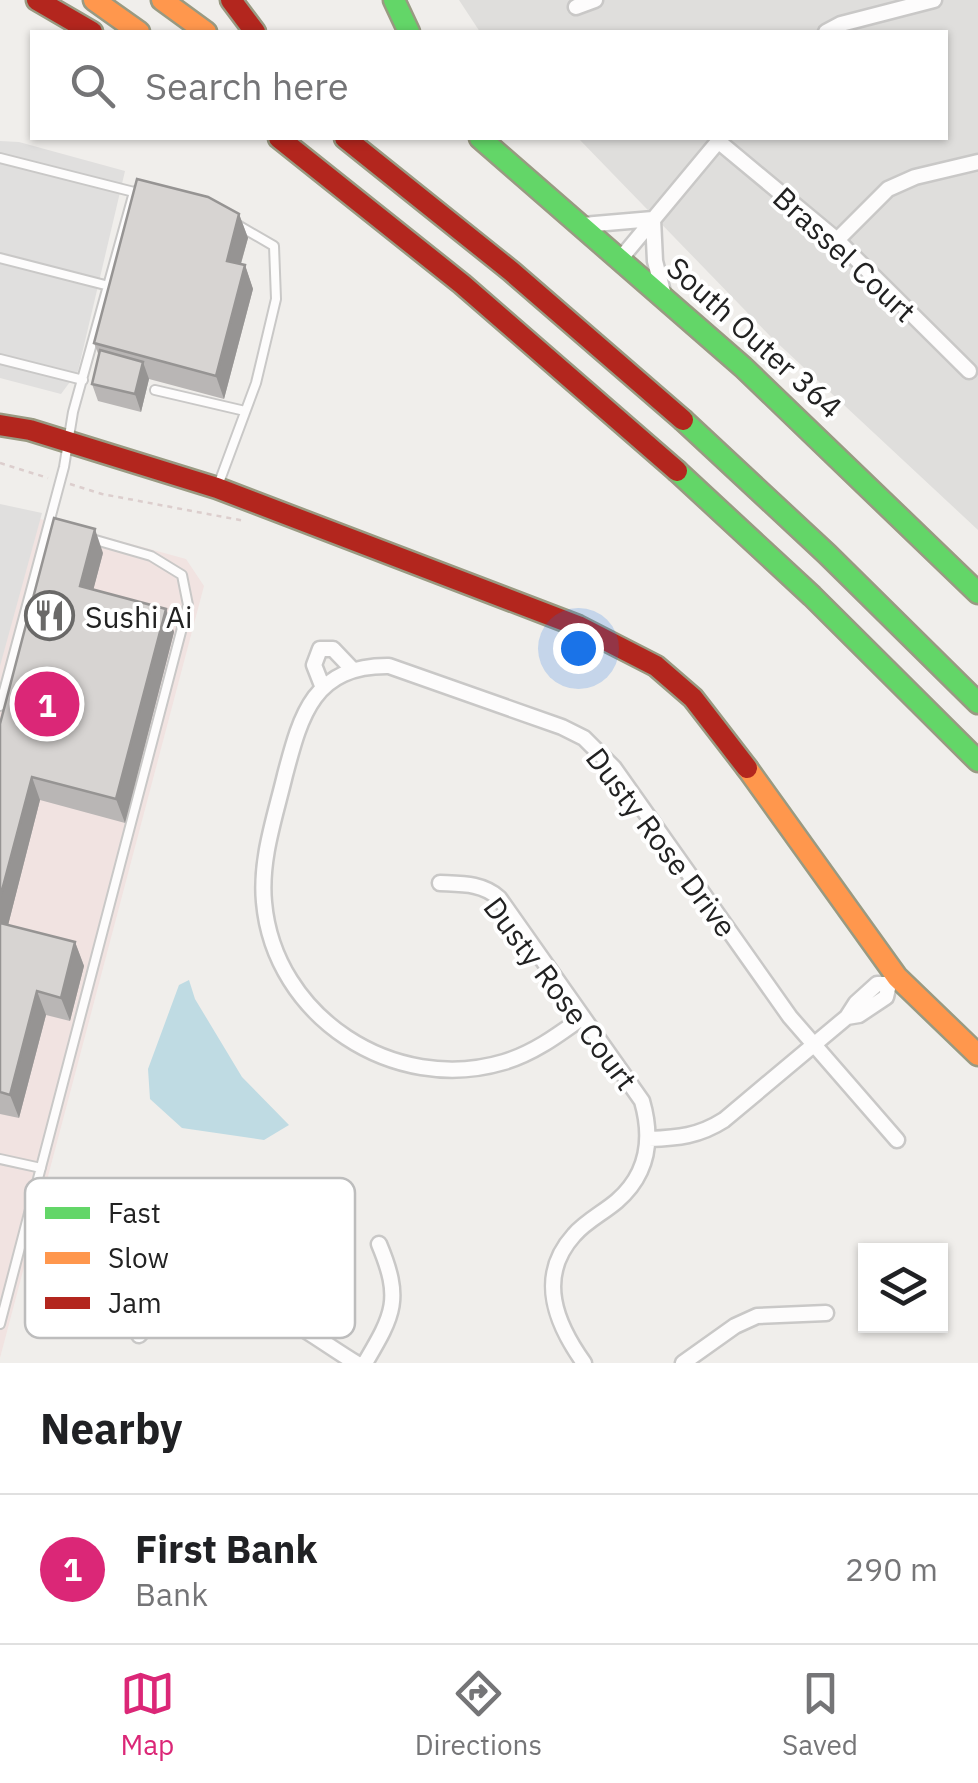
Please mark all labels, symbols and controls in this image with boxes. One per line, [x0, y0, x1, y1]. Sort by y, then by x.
search box [30, 30, 948, 140]
icon: search [65, 58, 120, 113]
text: Search here [145, 61, 349, 110]
street label: Brassel Court [765, 178, 925, 330]
street label: South Outer 364 [659, 248, 851, 426]
restaurant icon: Sushi Ai [24, 590, 76, 642]
place label: Sushi Ai [85, 597, 192, 636]
your location [553, 623, 604, 674]
pin: 1 [15, 666, 80, 742]
street label: Dusty Rose Drive [578, 739, 746, 945]
street label: Dusty Rose Court [476, 889, 646, 1097]
legend [25, 1178, 355, 1338]
text: Fast [108, 1194, 161, 1231]
text: Slow [108, 1239, 169, 1276]
map controls [858, 1243, 948, 1333]
button: layers [858, 1243, 948, 1333]
text: Jam [108, 1284, 162, 1321]
text: Nearby [40, 1401, 182, 1456]
text: First Bank [135, 1524, 317, 1573]
text: 1 [63, 1548, 82, 1590]
text: 290 m [845, 1548, 938, 1590]
text: Bank [135, 1573, 208, 1615]
tab: Map [120, 1666, 175, 1763]
tab: Directions [415, 1666, 542, 1763]
tab: Saved [782, 1666, 858, 1763]

